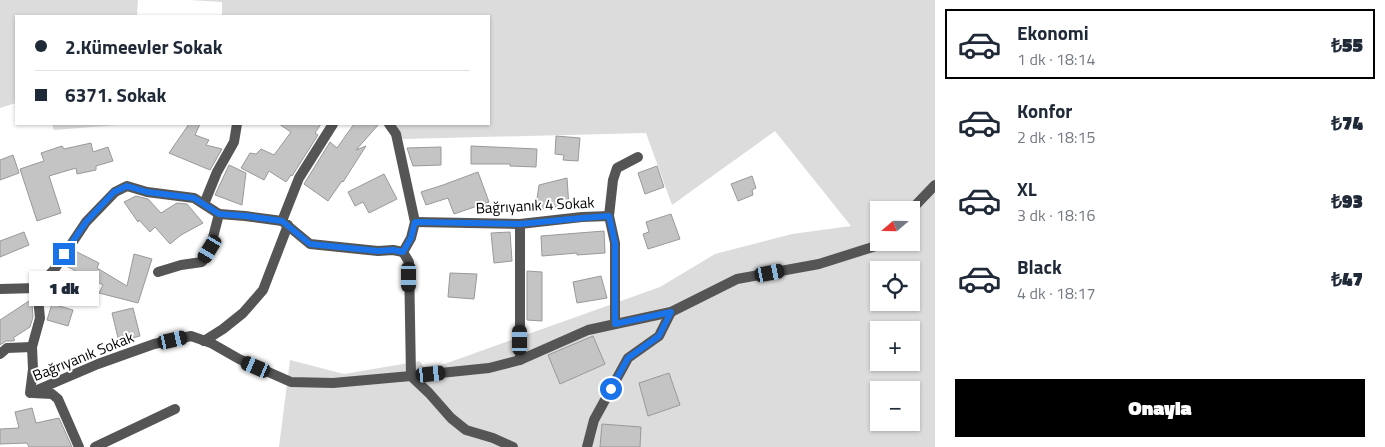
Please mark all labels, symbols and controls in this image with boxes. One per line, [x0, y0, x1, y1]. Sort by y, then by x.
text: Ekonomi [1017, 18, 1089, 47]
icon: car [957, 22, 1002, 67]
text: ₺55 [1331, 30, 1363, 59]
text: 2.Kümeevler Sokak [65, 32, 222, 61]
text: 1 dk · 18:14 [1017, 47, 1095, 71]
text: 6371. Sokak [65, 80, 166, 109]
text: Konfor [1017, 96, 1072, 125]
icon: car [957, 100, 1002, 145]
text: ₺74 [1331, 108, 1363, 137]
text: 2 dk · 18:15 [1017, 125, 1095, 149]
text: XL [1017, 174, 1037, 203]
icon: car [957, 178, 1002, 223]
text: ₺93 [1331, 186, 1363, 215]
street label: Bağrıyanık 4 Sokak [475, 190, 595, 220]
north arrow [870, 201, 920, 251]
map controls [870, 201, 920, 431]
text: 3 dk · 18:16 [1017, 203, 1095, 227]
car [195, 232, 224, 266]
route end [53, 243, 75, 265]
text: Black [1017, 252, 1062, 281]
icon: car [957, 256, 1002, 301]
button: locate [870, 261, 920, 311]
car [401, 262, 416, 292]
car [753, 263, 786, 283]
text: ₺47 [1331, 264, 1363, 293]
callout: 1 dk [29, 272, 99, 306]
text: 1 dk [49, 276, 79, 300]
text: 4 dk · 18:17 [1017, 281, 1095, 305]
button: + [870, 321, 920, 371]
street label: Bağrıyanık Sokak [29, 325, 137, 387]
car [512, 325, 527, 355]
car [156, 329, 189, 351]
car [239, 354, 272, 380]
car [415, 365, 446, 383]
route start [600, 378, 622, 400]
button: Onayla [955, 379, 1365, 437]
button: − [870, 381, 920, 431]

